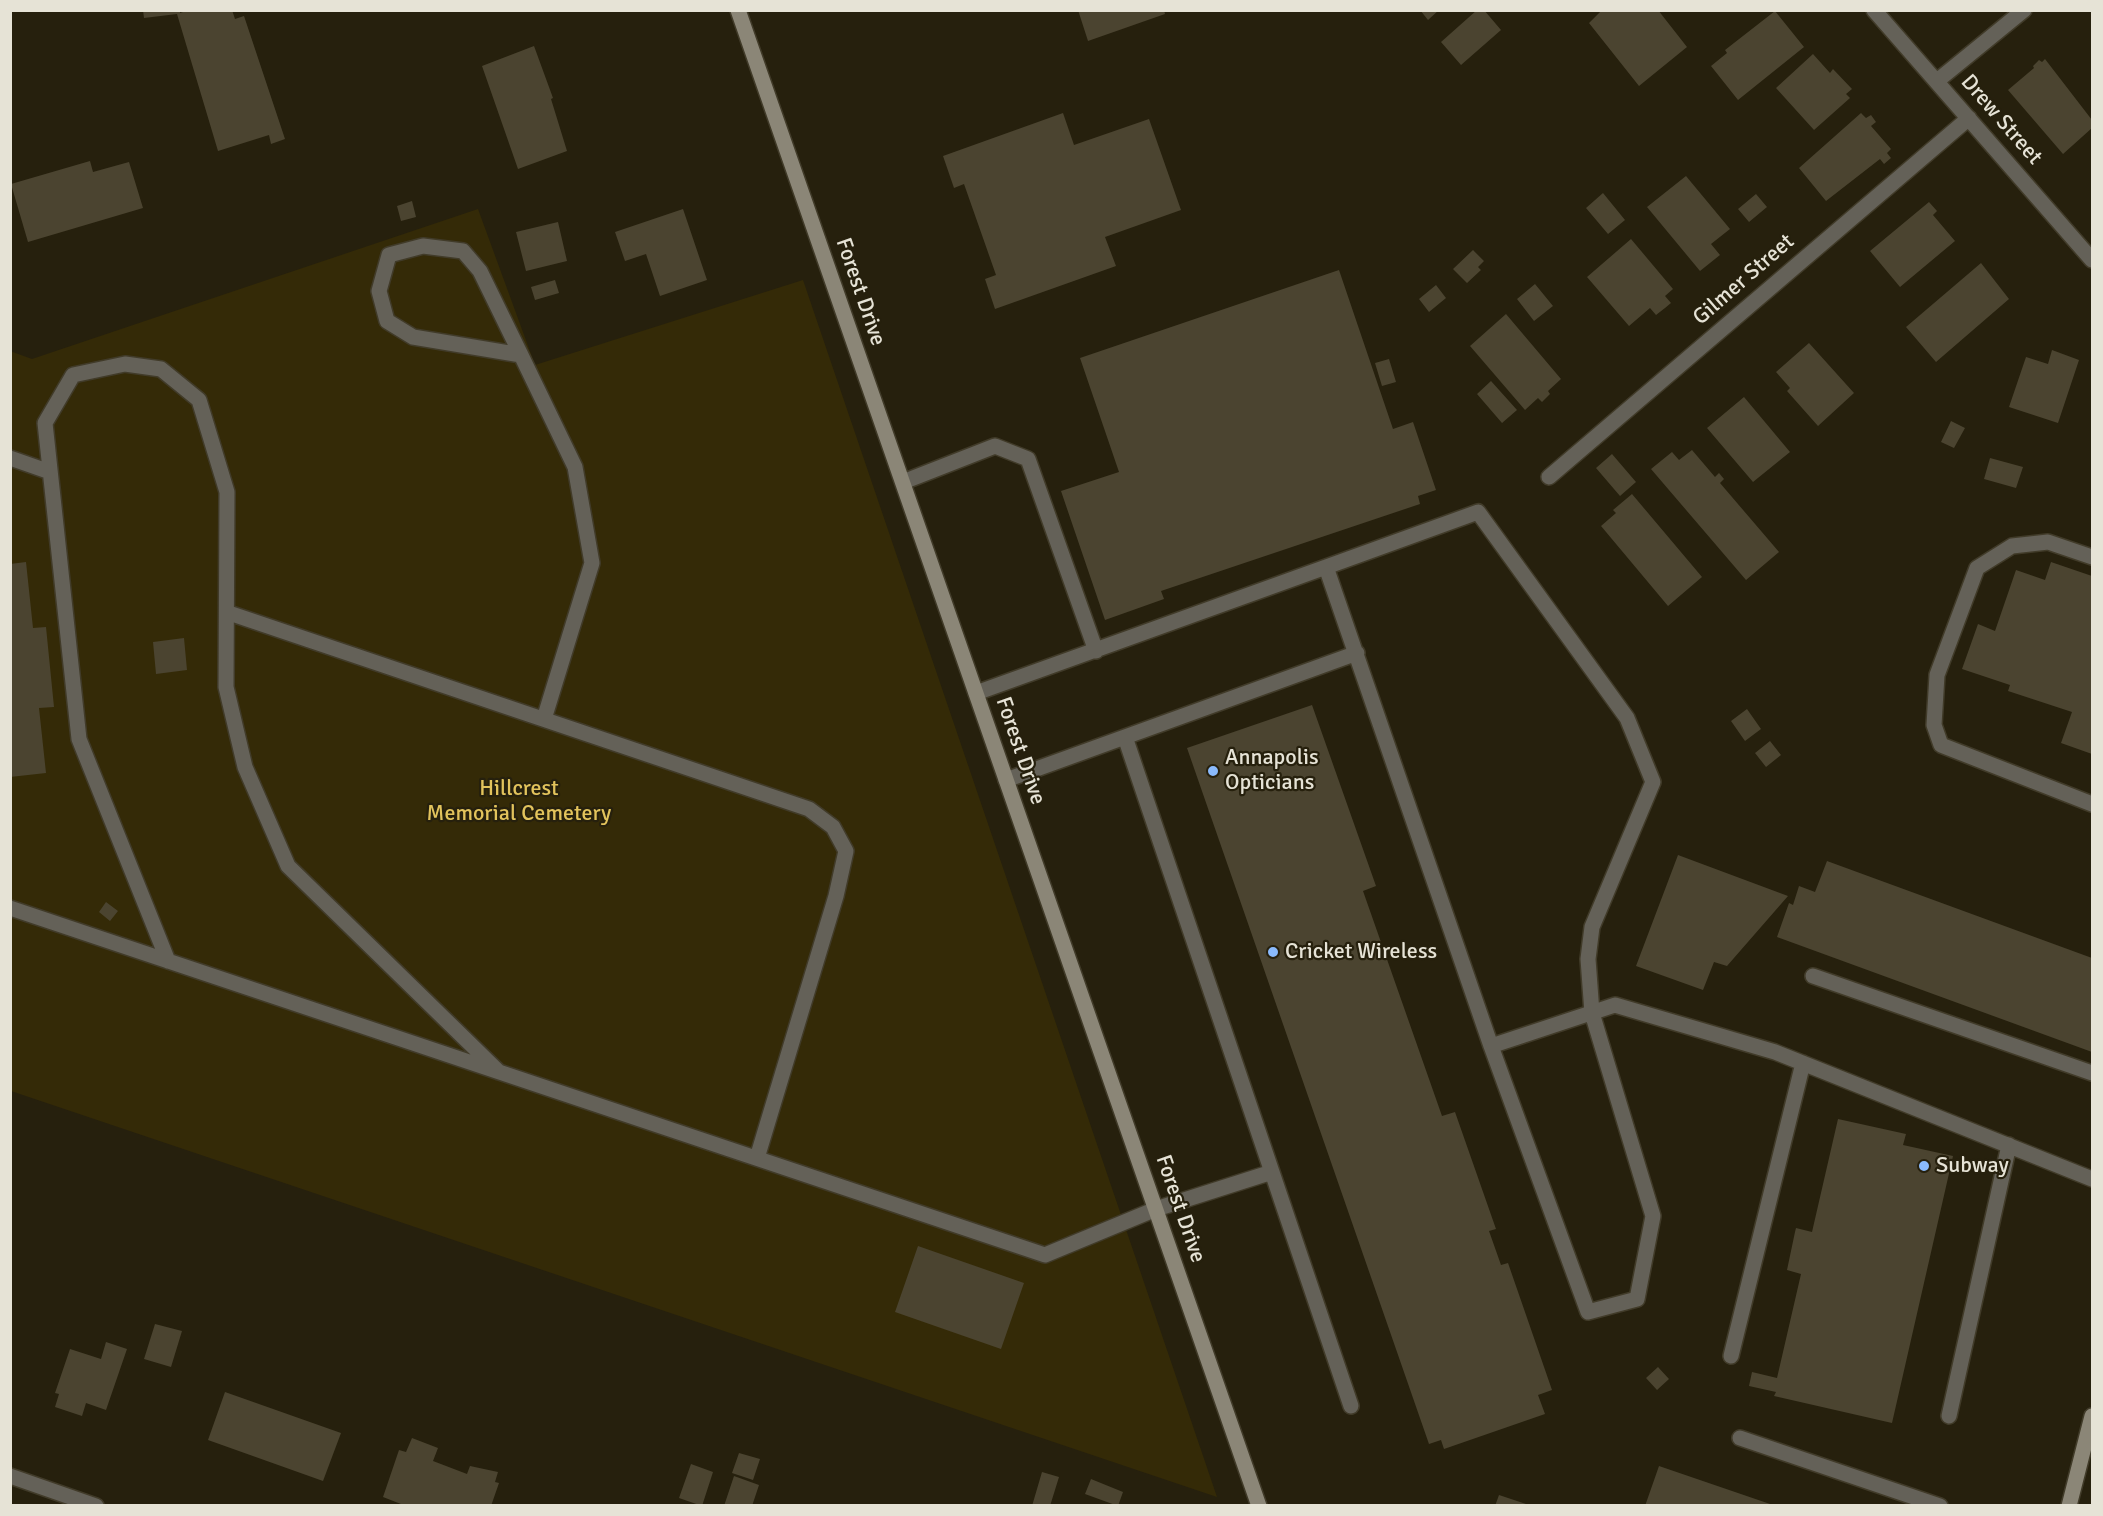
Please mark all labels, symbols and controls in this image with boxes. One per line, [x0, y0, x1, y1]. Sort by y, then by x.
street label: Drew Street [1955, 70, 2047, 170]
street label: Gilmer Street [1688, 229, 1800, 331]
street label: Forest Drive [829, 235, 891, 349]
street label: Forest Drive [989, 694, 1051, 808]
place label: Annapolis Opticians [1225, 745, 1319, 796]
marker: Annapolis Opticians [1206, 764, 1220, 778]
park label: Hillcrest Memorial Cemetery [427, 776, 611, 828]
place label: Cricket Wireless [1285, 939, 1437, 965]
marker: Cricket Wireless [1266, 945, 1280, 959]
street label: Forest Drive [1149, 1152, 1211, 1266]
place label: Subway [1936, 1153, 2009, 1179]
marker: Subway [1917, 1159, 1931, 1173]

